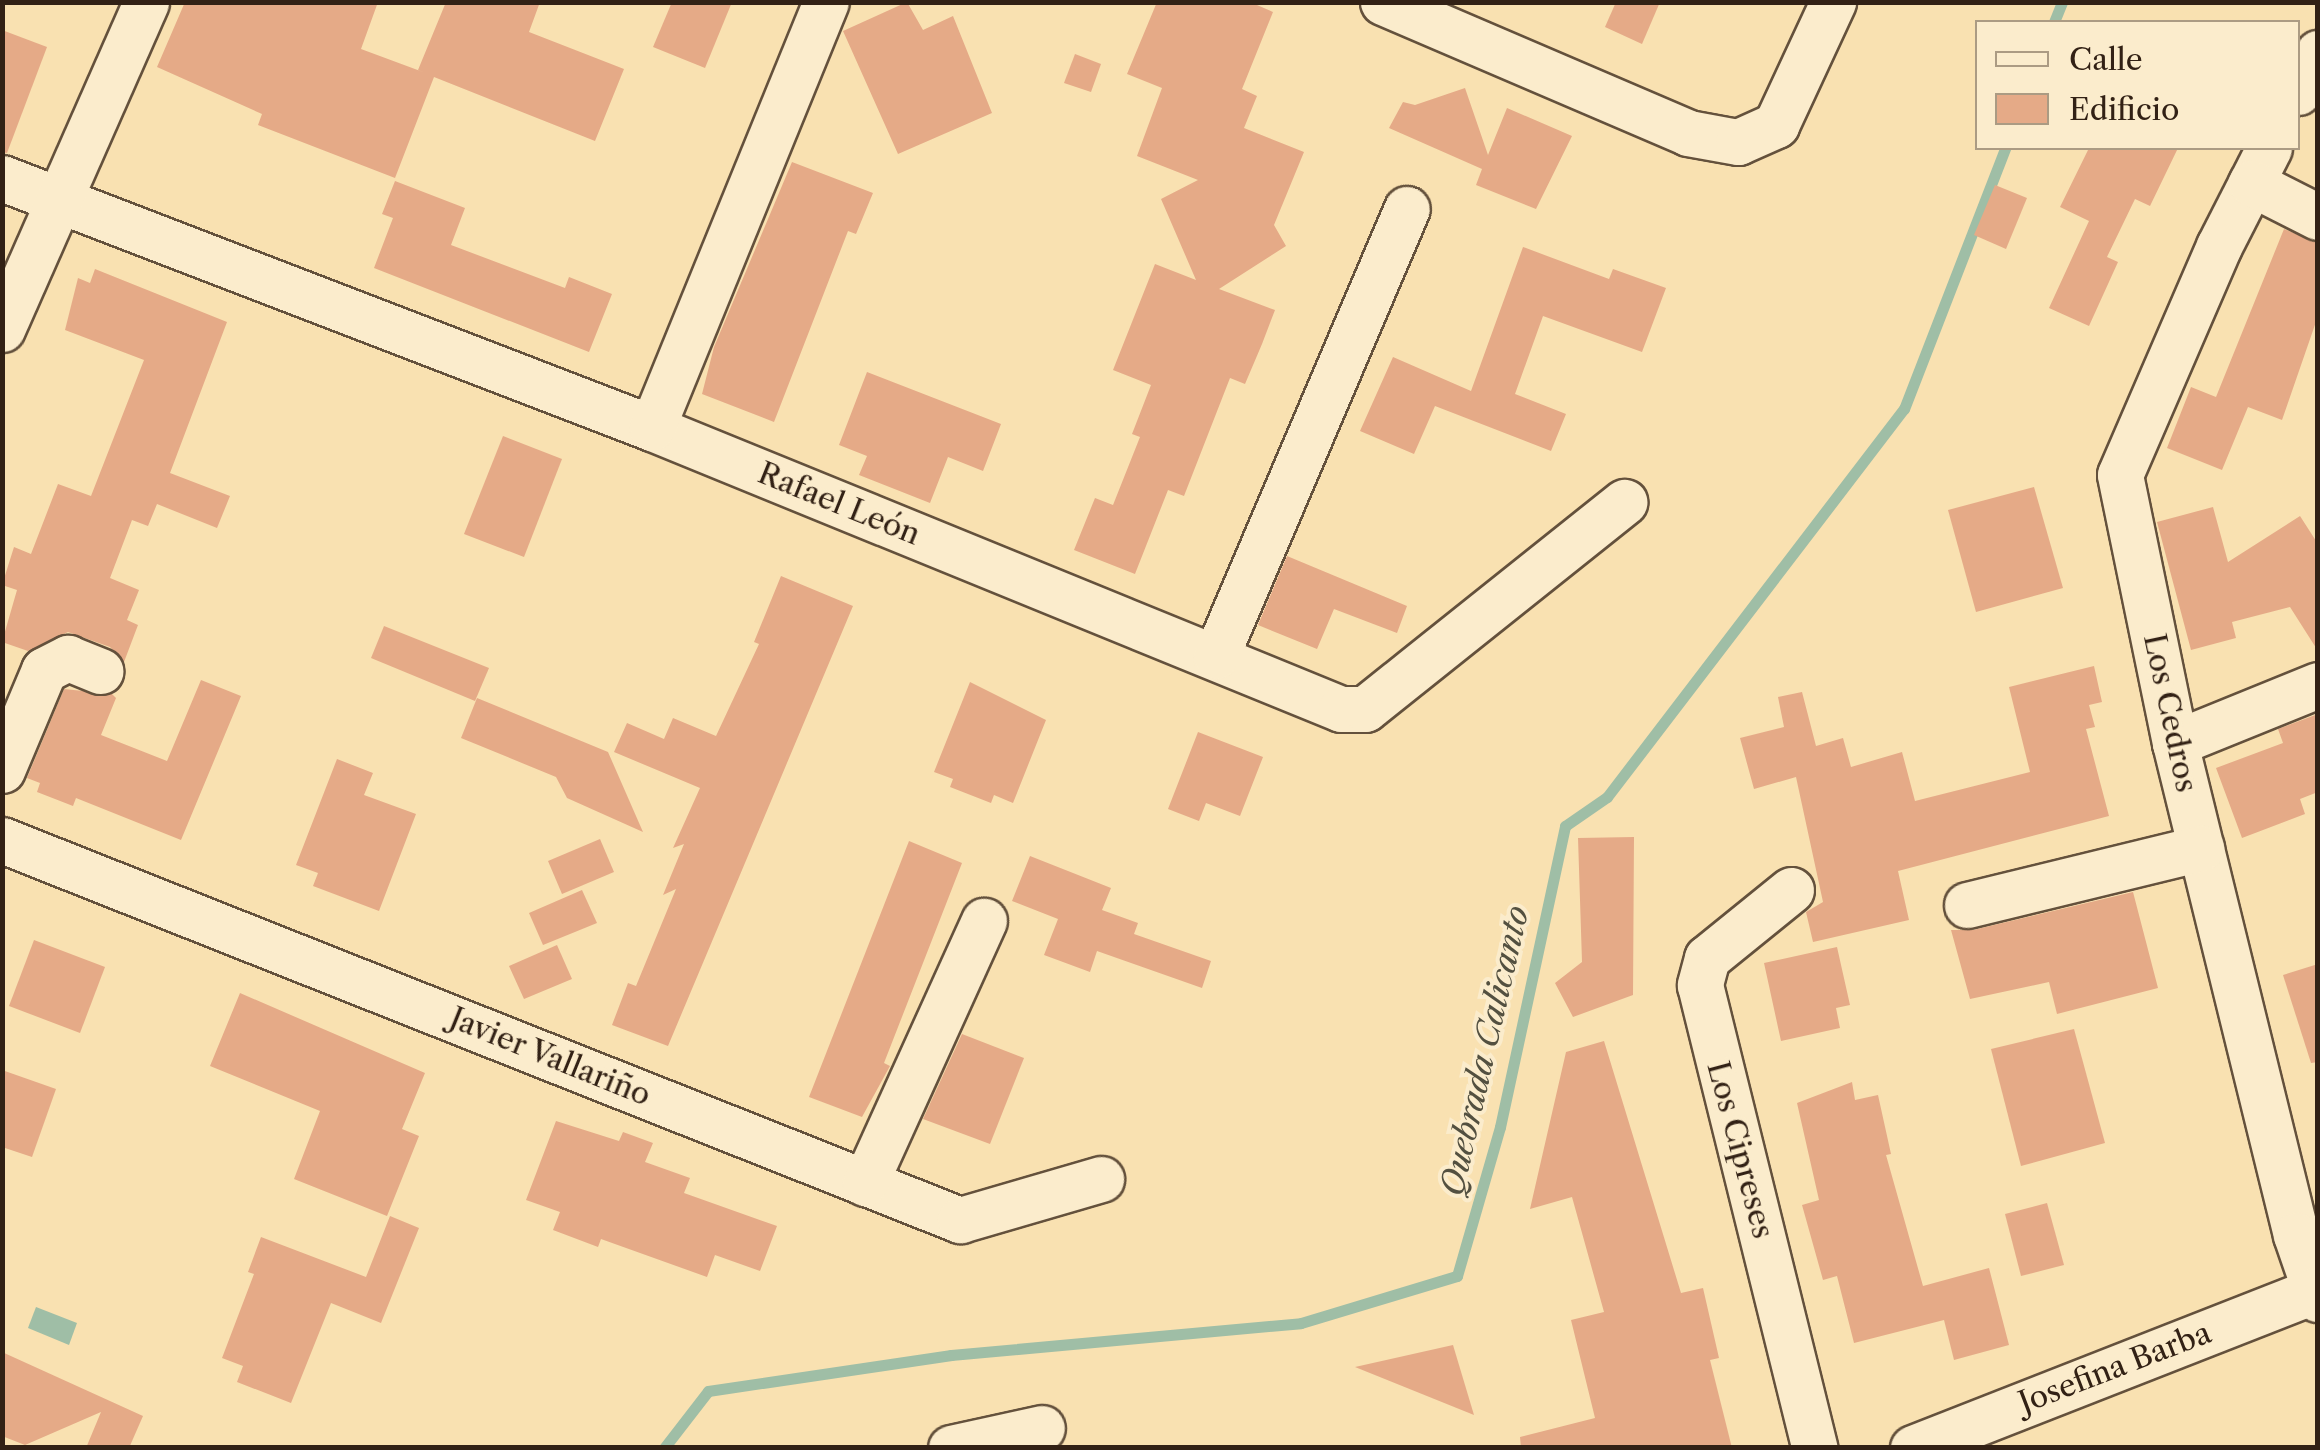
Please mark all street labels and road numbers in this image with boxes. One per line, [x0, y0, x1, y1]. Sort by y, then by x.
street label: Rafael León [753, 455, 925, 553]
street label: Los Cedros [2136, 631, 2204, 795]
street label: Javier Vallariño [444, 1000, 656, 1114]
street label: Los Cipreses [1699, 1058, 1781, 1242]
street label: Josefina Barba [2014, 1315, 2216, 1421]

